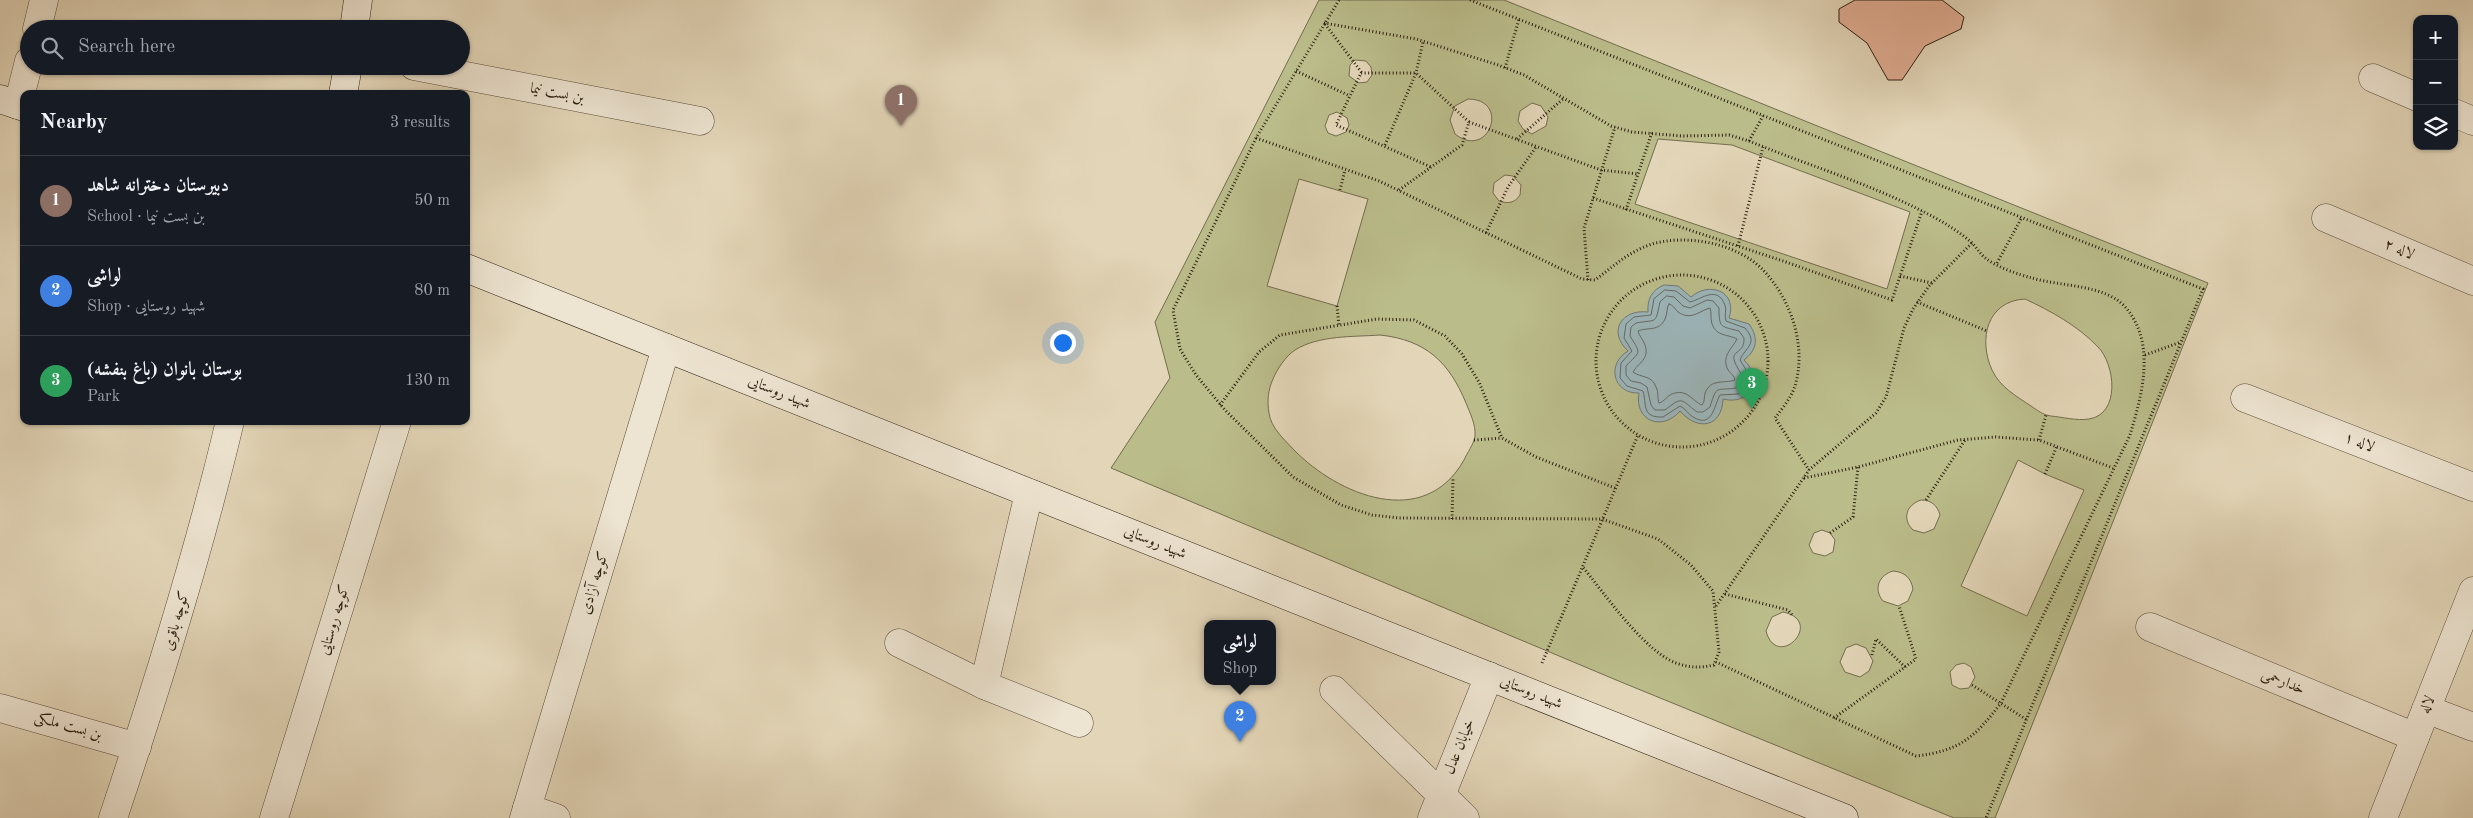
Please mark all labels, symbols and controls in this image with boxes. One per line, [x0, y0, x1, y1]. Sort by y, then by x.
map controls [2413, 15, 2458, 150]
button: + [2413, 15, 2458, 60]
search box [20, 20, 470, 75]
icon: search [38, 34, 66, 62]
text: Search here [78, 38, 175, 57]
button: − [2413, 60, 2458, 105]
street label: بن بست نیما [529, 81, 585, 107]
pin: 1 [885, 85, 917, 126]
button: layers [2413, 105, 2458, 150]
text: Nearby [40, 112, 108, 133]
text: 3 results [390, 115, 450, 131]
text: دبیرستان دخترانه شاهد [87, 177, 229, 196]
text: 1 [51, 193, 61, 209]
text: 50 m [414, 193, 450, 209]
text: School · بن بست نیما [87, 209, 205, 225]
street label: لاله ۲ [2382, 237, 2416, 263]
text: لواشی [87, 267, 121, 286]
text: 2 [51, 283, 61, 299]
text: 80 m [414, 283, 450, 299]
text: Shop · شهید روستایی [87, 299, 205, 315]
your location [1050, 330, 1076, 356]
text: بوستان بانوان (باغ بنفشه) [87, 361, 242, 380]
pin: 3 [1736, 368, 1768, 409]
text: 3 [51, 373, 61, 389]
text: 130 m [405, 373, 450, 389]
street label: شهید روستایی [745, 374, 812, 413]
text: Park [87, 389, 120, 405]
street label: لاله ۱ [2342, 430, 2376, 456]
street label: شهید روستایی [1121, 524, 1188, 563]
street label: کوچه آزادی [575, 549, 614, 617]
street label: کوچه روستایی [316, 583, 355, 658]
street label: کوچه باقری [160, 589, 195, 653]
popup [1204, 620, 1276, 685]
text: لواشی [1223, 633, 1257, 652]
text: Shop [1223, 661, 1257, 677]
street label: خدارحمی [2259, 666, 2307, 700]
street label: شهید روستایی [1497, 674, 1564, 713]
street label: لاله [2418, 694, 2438, 716]
pin: 2 [1224, 701, 1256, 742]
street label: بن بست ملکی [32, 709, 104, 746]
street label: خیابان عدل [1442, 717, 1478, 777]

